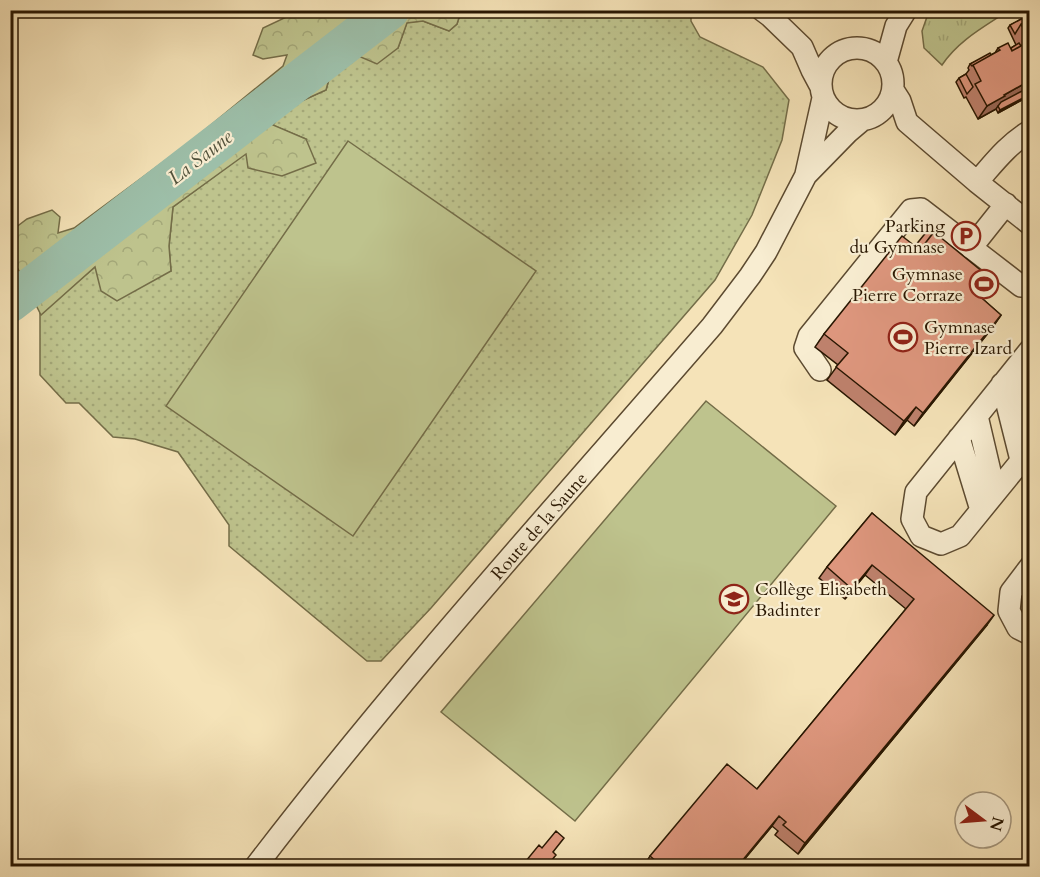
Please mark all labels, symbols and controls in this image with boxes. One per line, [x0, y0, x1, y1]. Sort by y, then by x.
water label: La Saune [163, 124, 238, 191]
place label: Parking du Gymnase [850, 214, 946, 260]
parking icon: Parking du Gymnase [950, 220, 982, 252]
place label: Gymnase Pierre Corraze [852, 262, 963, 308]
sports icon: Gymnase Pierre Corraze [968, 268, 1000, 300]
place label: Gymnase Pierre Izard [924, 315, 1013, 361]
sports icon: Gymnase Pierre Izard [887, 321, 919, 353]
street label: Route de la Saune [485, 467, 593, 586]
place label: Collège Elisabeth Badinter [755, 577, 887, 623]
school or university icon: Collège Elisabeth Badinter [718, 583, 750, 615]
north arrow [953, 790, 1013, 850]
text: N [984, 814, 1009, 834]

